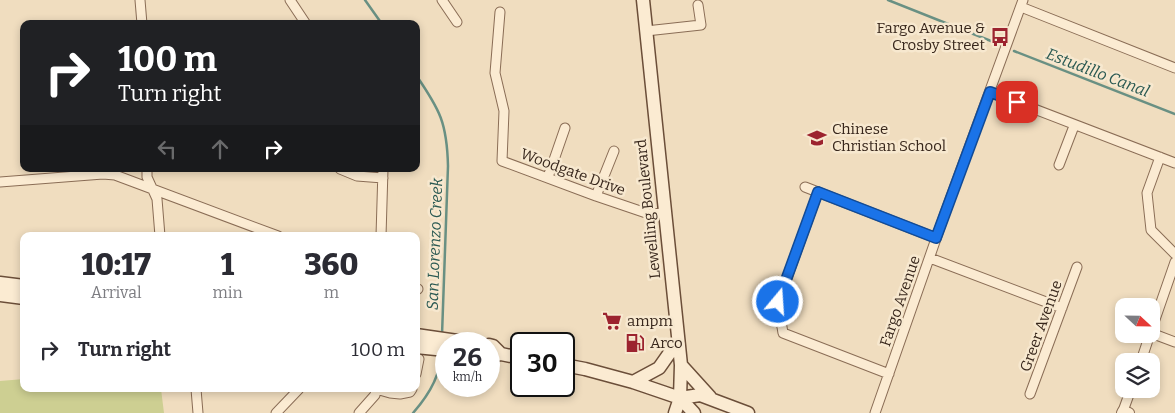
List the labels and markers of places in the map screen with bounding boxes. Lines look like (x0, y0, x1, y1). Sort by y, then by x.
place label: Fargo Avenue & Crosby Street (877, 19, 986, 54)
bus stop icon: Fargo Avenue & Crosby Street (989, 26, 1011, 48)
pin (996, 81, 1038, 123)
place label: Chinese Christian School (832, 120, 946, 155)
school or university icon: Chinese Christian School (806, 127, 828, 149)
supermarket icon: ampm (601, 310, 623, 332)
place label: ampm (627, 312, 673, 330)
fuel station icon: Arco (624, 332, 646, 354)
place label: Arco (650, 334, 683, 352)

